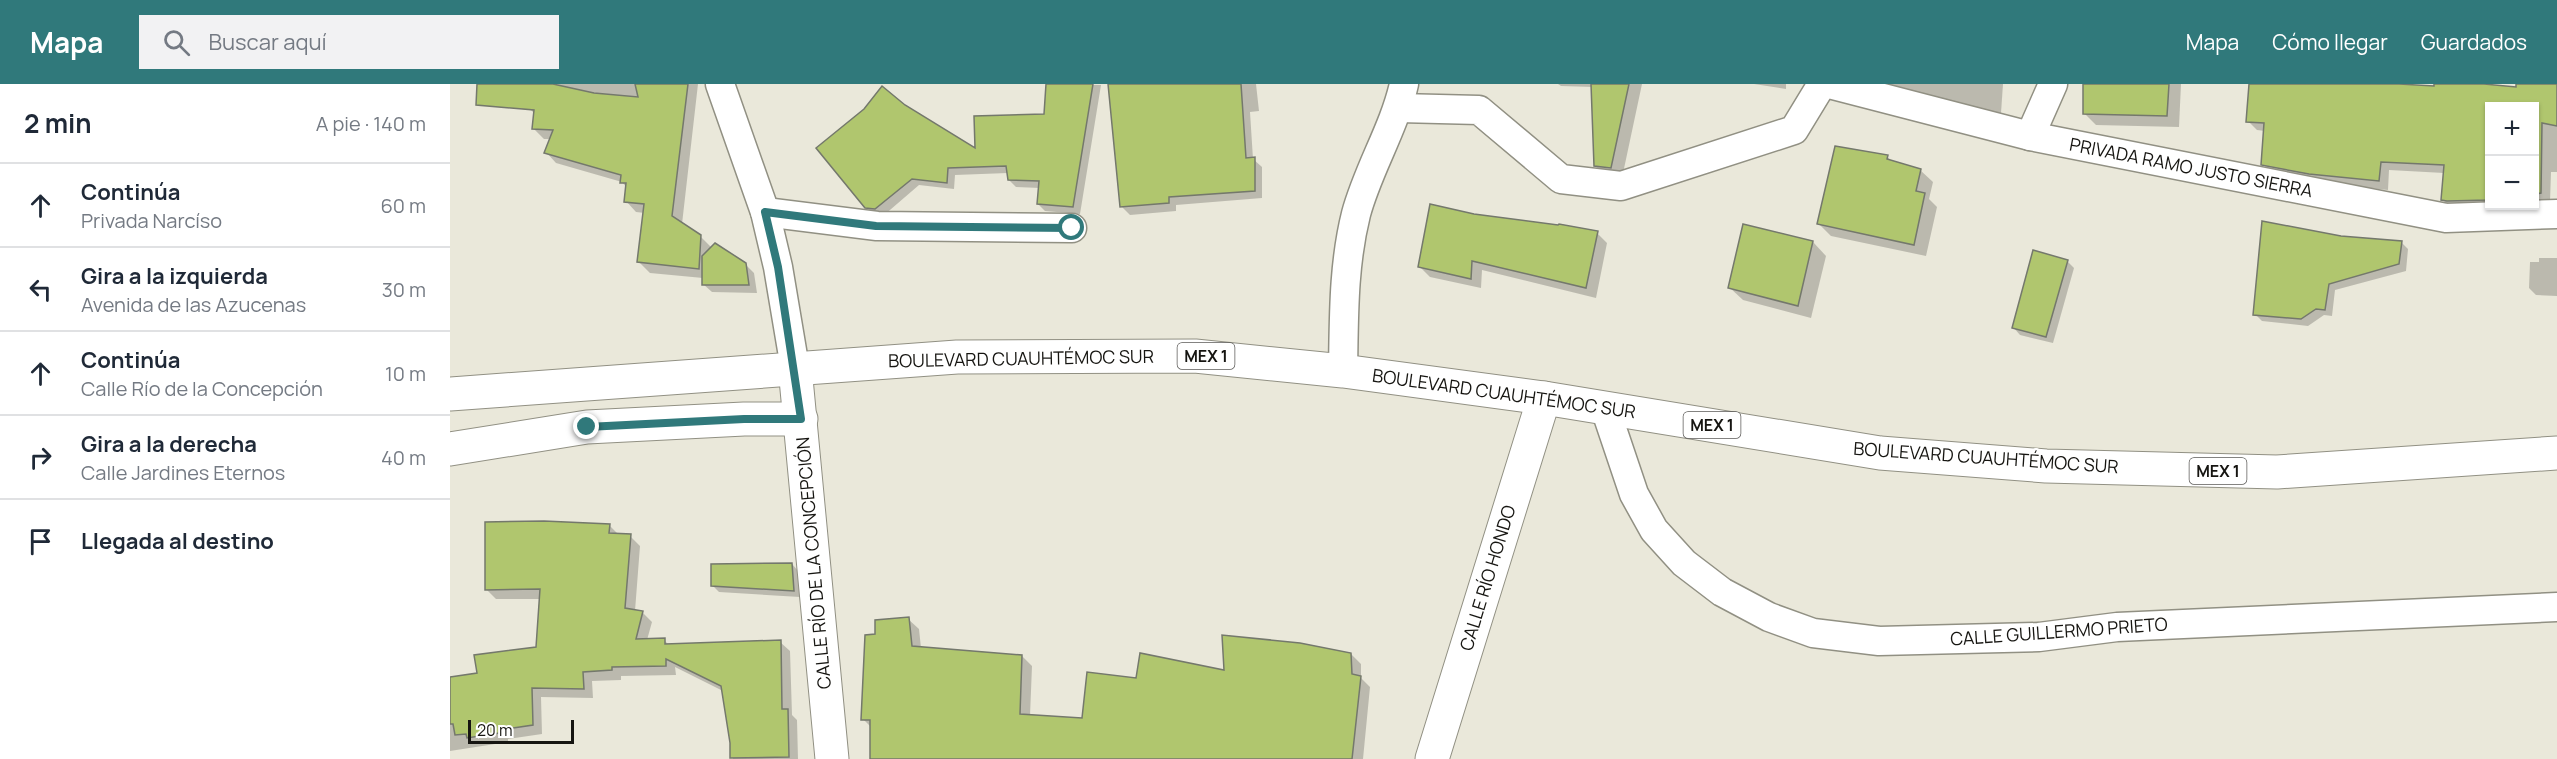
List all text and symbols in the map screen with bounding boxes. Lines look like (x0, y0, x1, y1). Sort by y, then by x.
search box (139, 15, 559, 69)
text: Mapa (30, 23, 103, 61)
icon: search (160, 26, 193, 59)
text: Buscar aquí (208, 27, 327, 57)
text: Mapa (2186, 28, 2239, 56)
text: Cómo llegar (2272, 28, 2388, 56)
text: Guardados (2421, 28, 2527, 56)
map controls (2485, 102, 2539, 210)
button: + (2485, 102, 2539, 156)
text: 2 min (24, 105, 92, 141)
text: A pie · 140 m (316, 110, 426, 137)
street label: PRIVADA RAMO JUSTO SIERRA (2068, 132, 2315, 202)
button: − (2485, 156, 2539, 210)
text: Continúa (81, 177, 181, 207)
icon: ahead (24, 189, 57, 222)
text: 60 m (380, 192, 426, 219)
text: Privada Narcíso (81, 207, 222, 234)
route start (1058, 214, 1084, 240)
text: Gira a la izquierda (81, 261, 268, 291)
icon: left (24, 273, 57, 306)
text: 30 m (382, 276, 426, 303)
text: Avenida de las Azucenas (81, 291, 306, 318)
road number: MEX 1 (1178, 343, 1234, 369)
street label: BOULEVARD CUAUHTÉMOC SUR (888, 344, 1154, 372)
text: Continúa (81, 345, 181, 375)
icon: ahead (24, 357, 57, 390)
text: 10 m (385, 360, 426, 387)
street label: BOULEVARD CUAUHTÉMOC SUR (1371, 363, 1637, 423)
text: Calle Río de la Concepción (81, 375, 323, 402)
road number: MEX 1 (1684, 412, 1740, 438)
route end (573, 413, 599, 439)
text: Gira a la derecha (81, 429, 257, 459)
street label: CALLE RÍO DE LA CONCEPCIÓN (790, 436, 836, 690)
street label: BOULEVARD CUAUHTÉMOC SUR (1853, 436, 2120, 478)
icon: right (24, 441, 57, 474)
text: 40 m (381, 444, 426, 471)
road number: MEX 1 (2190, 458, 2246, 484)
text: Calle Jardines Eternos (81, 459, 285, 486)
street label: CALLE RÍO HONDO (1453, 502, 1521, 653)
icon: arrive (24, 525, 57, 558)
text: Llegada al destino (81, 526, 274, 556)
street label: CALLE GUILLERMO PRIETO (1949, 611, 2168, 651)
scale bar (468, 717, 574, 744)
text: 20 m (477, 719, 513, 741)

